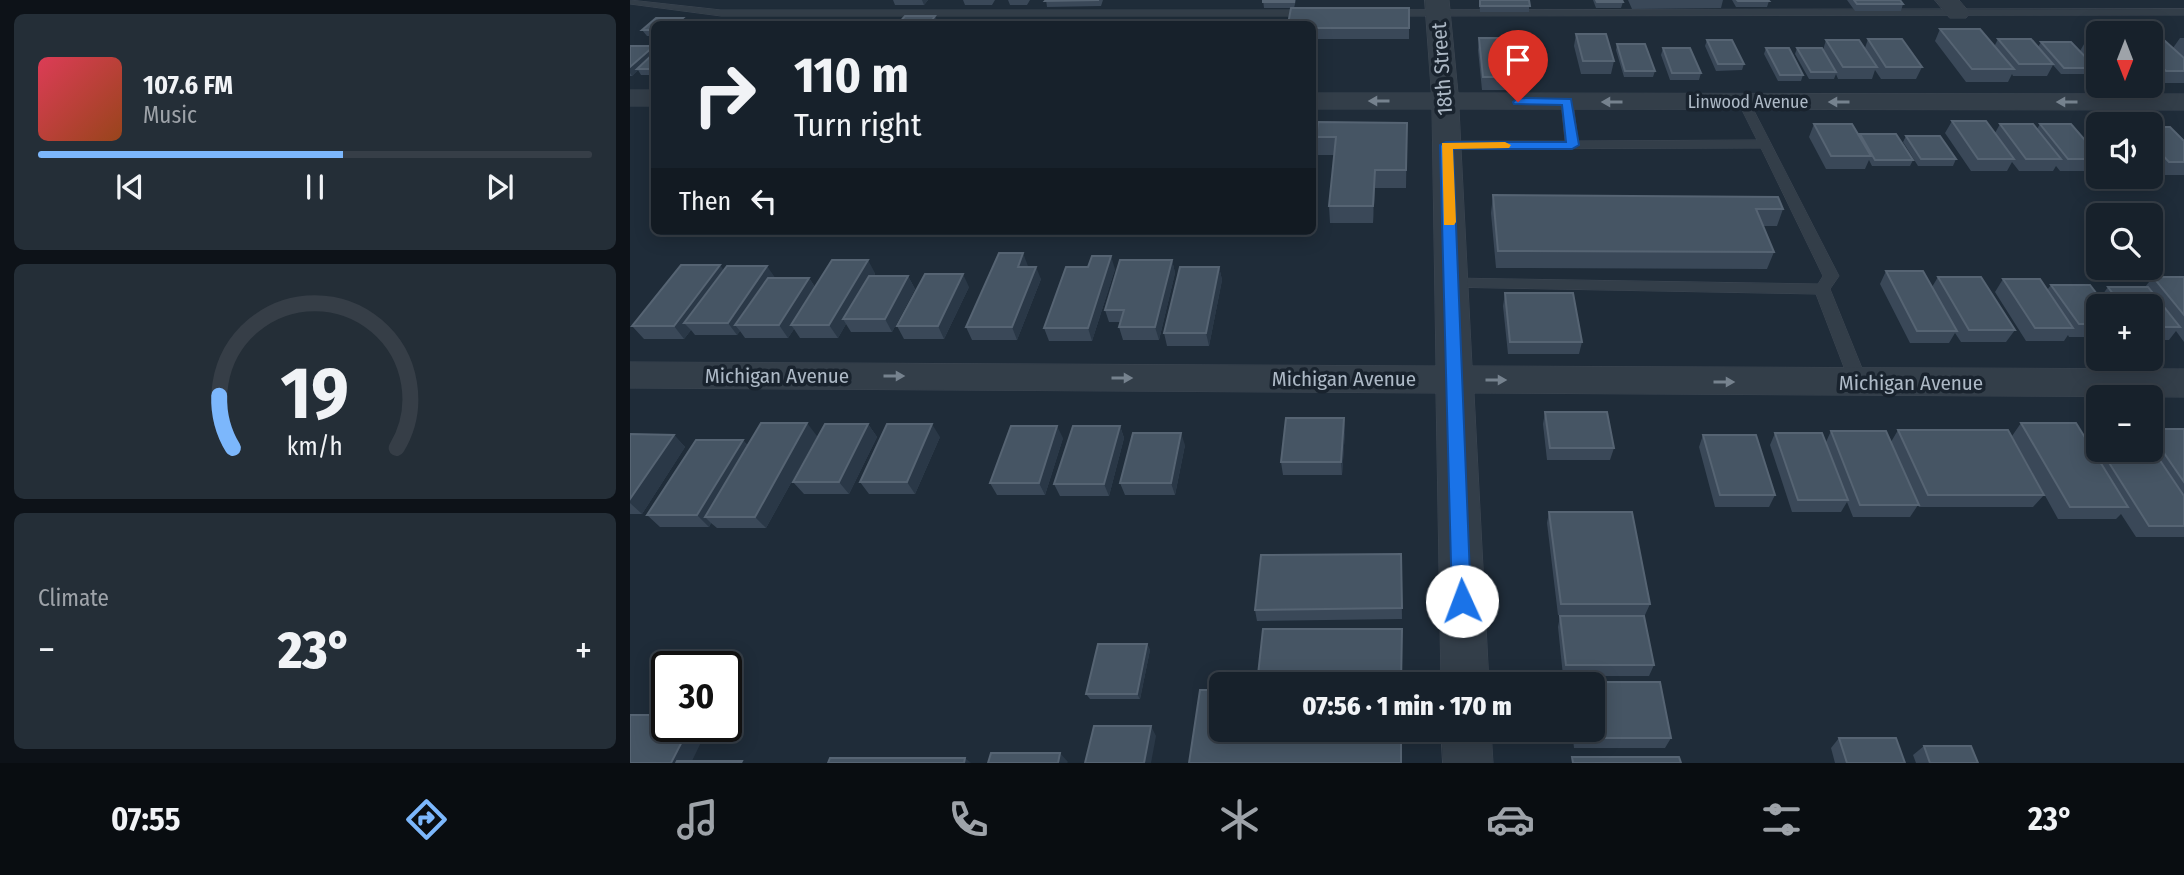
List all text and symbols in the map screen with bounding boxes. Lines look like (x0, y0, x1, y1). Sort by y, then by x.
street label: 18th Street (1426, 21, 1458, 116)
north arrow (2086, 21, 2163, 98)
map controls (2086, 21, 2163, 462)
pin (1488, 30, 1548, 102)
icon: arrive (1499, 41, 1537, 79)
text: 110 m (794, 46, 909, 105)
icon: right (679, 49, 770, 140)
text: 107.6 FM (143, 70, 233, 101)
street label: Linwood Avenue (1688, 91, 1808, 113)
one-way arrow (1367, 95, 1389, 107)
one-way arrow (1601, 96, 1623, 108)
one-way arrow (1828, 96, 1850, 108)
one-way arrow (2056, 96, 2078, 108)
text: Music (143, 101, 197, 129)
text: Turn right (794, 106, 921, 144)
button: sound (2086, 112, 2163, 189)
icon: previous (111, 168, 149, 206)
icon: pause (296, 168, 334, 206)
icon: next (481, 168, 519, 206)
icon: left (745, 182, 783, 220)
text: Then (679, 186, 731, 217)
button: search (2086, 203, 2163, 280)
button: + (2086, 294, 2163, 371)
text: 19 (281, 350, 349, 437)
street label: Michigan Avenue (705, 363, 849, 389)
street label: Michigan Avenue (1272, 366, 1416, 392)
street label: Michigan Avenue (1839, 370, 1983, 396)
one-way arrow (883, 371, 905, 382)
one-way arrow (1111, 372, 1133, 384)
one-way arrow (1485, 375, 1507, 386)
one-way arrow (1713, 376, 1735, 388)
button: − (2086, 385, 2163, 462)
text: km/h (287, 431, 343, 461)
position arrow (1425, 564, 1499, 638)
text: Climate (38, 584, 109, 612)
text: 23° (278, 619, 352, 682)
text: − (38, 627, 55, 673)
text: + (575, 627, 592, 673)
speed limit sign: 30 (651, 651, 742, 742)
text: 07:56 · 1 min · 170 m (1302, 691, 1512, 722)
icon: directions (402, 795, 451, 844)
icon: music (673, 795, 722, 844)
icon: phone (944, 795, 993, 844)
icon: climate (1215, 795, 1264, 844)
icon: car (1486, 795, 1535, 844)
icon: filters (1757, 795, 1806, 844)
text: 07:55 (111, 800, 180, 838)
text: 23° (2028, 800, 2073, 838)

